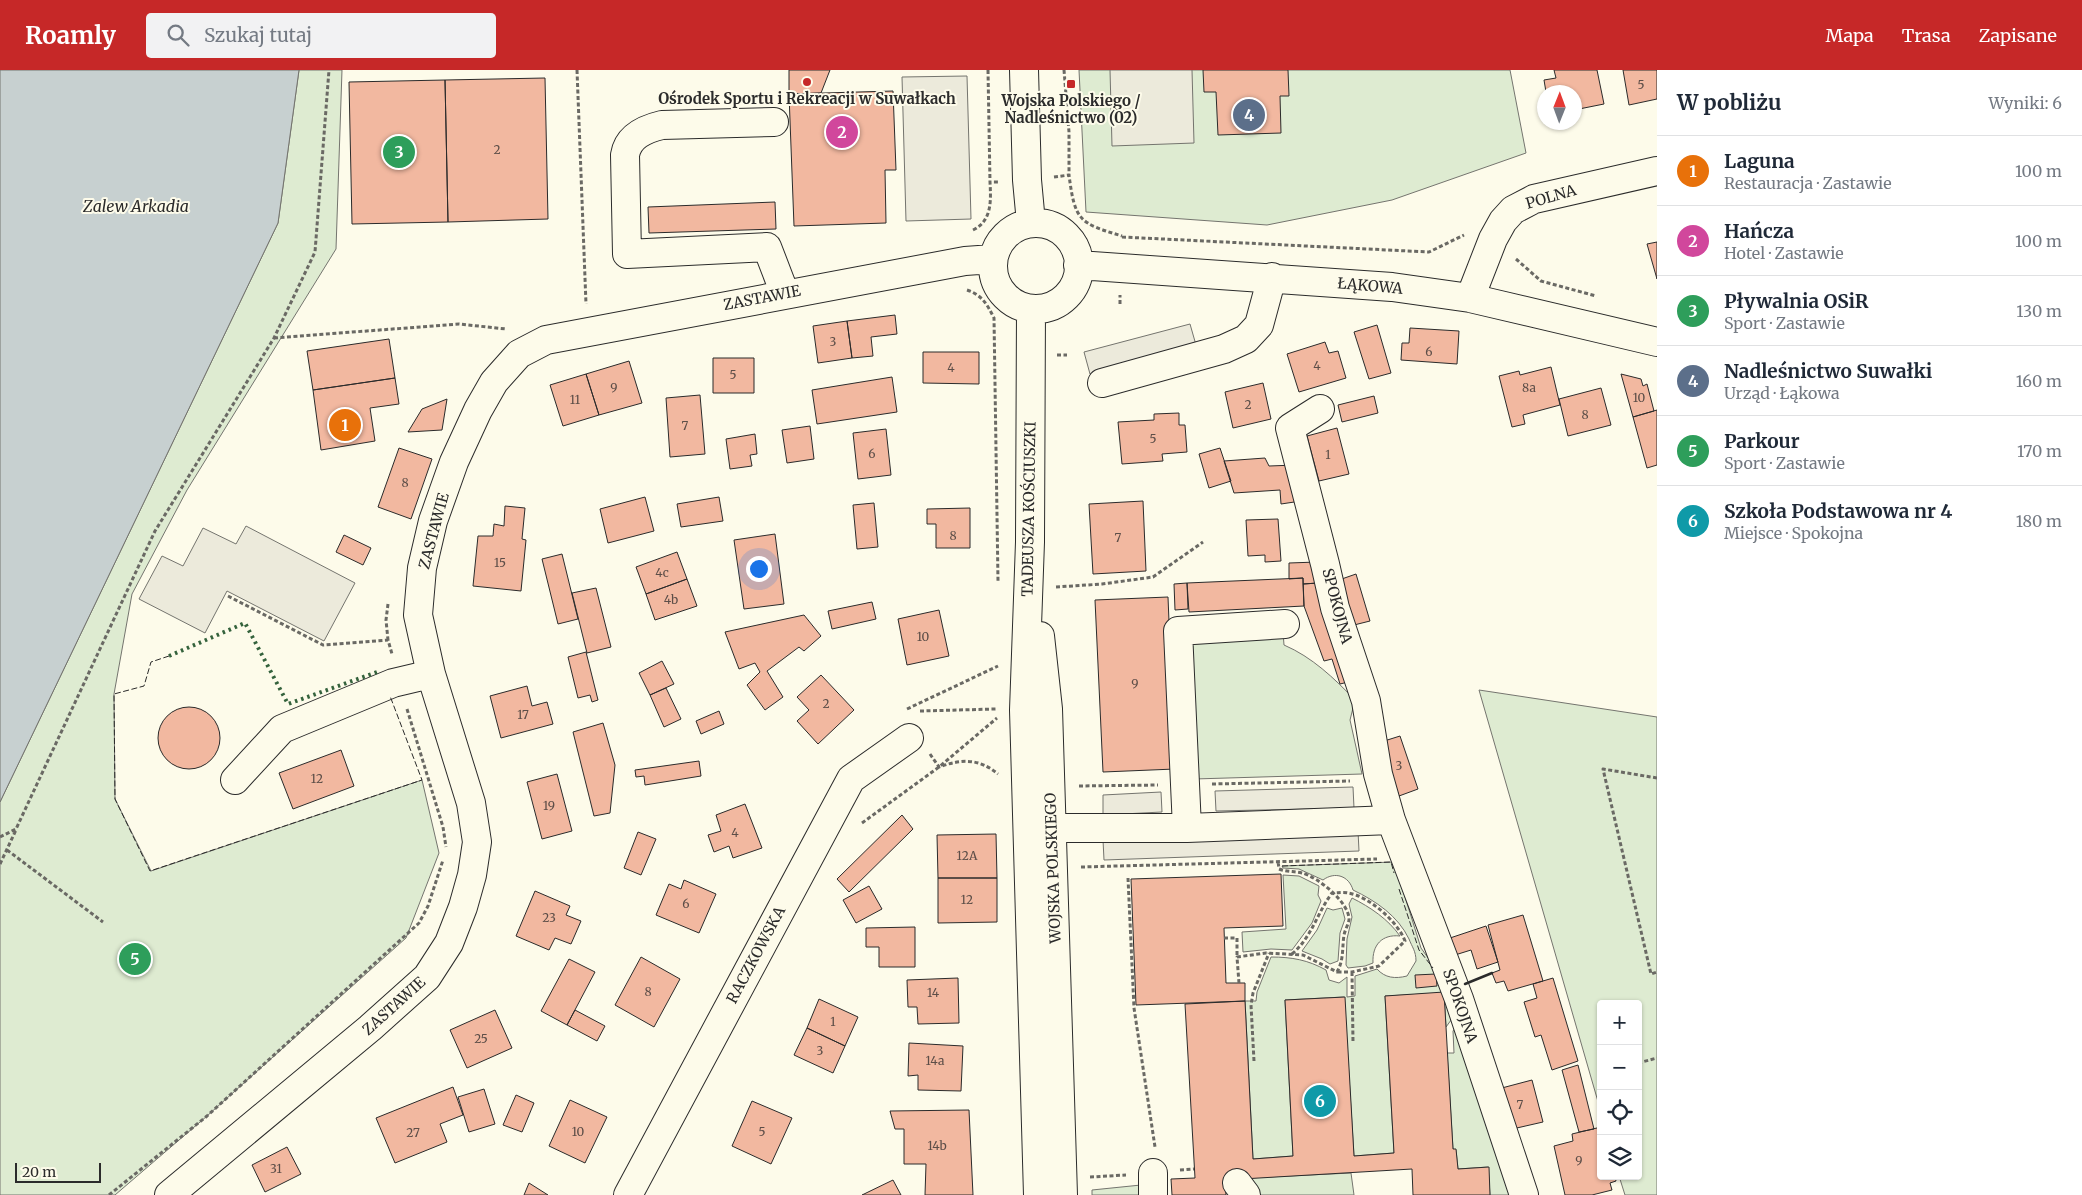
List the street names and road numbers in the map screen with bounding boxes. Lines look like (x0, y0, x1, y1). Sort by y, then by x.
street label: POLNA (1523, 180, 1579, 213)
street label: ŁĄKOWA (1337, 273, 1404, 298)
street label: ZASTAWIE (722, 281, 803, 314)
street label: TADEUSZA KOŚCIUSZKI (1016, 421, 1040, 597)
street label: ZASTAWIE (414, 490, 453, 571)
street label: SPOKOJNA (1318, 566, 1357, 646)
street label: WOJSKA POLSKIEGO (1040, 792, 1065, 945)
street label: RACZKOWSKA (722, 903, 789, 1007)
street label: SPOKOJNA (1439, 966, 1482, 1046)
street label: ZASTAWIE (358, 972, 429, 1039)

